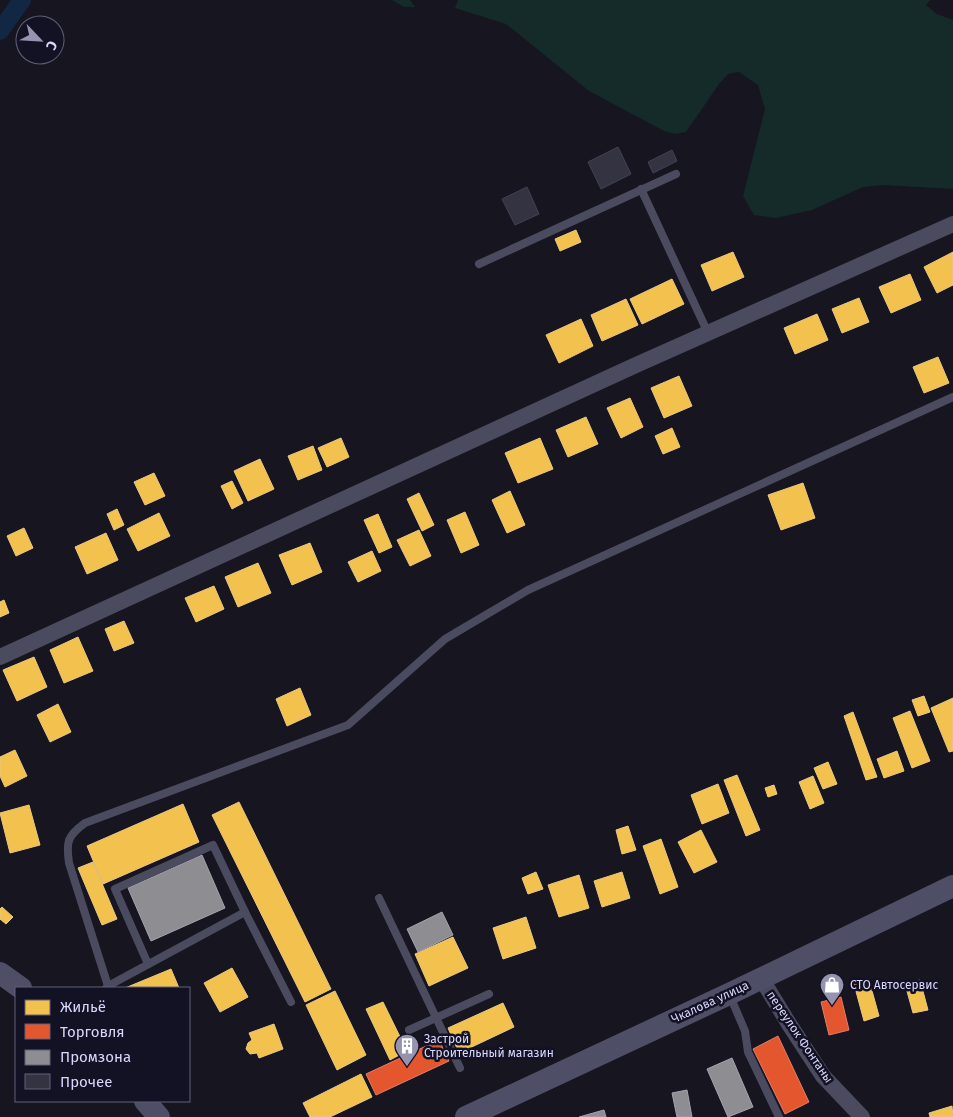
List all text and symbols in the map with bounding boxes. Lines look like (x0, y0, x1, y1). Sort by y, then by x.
north arrow (15, 15, 65, 65)
text: С (42, 38, 61, 53)
shop icon: СТО Автосервис (819, 972, 845, 1006)
street label: Чкалова улица (669, 978, 751, 1026)
place label: СТО Автосервис (850, 978, 939, 992)
legend (15, 987, 190, 1102)
street label: переулок Фонтаны (764, 988, 836, 1086)
text: Жильё (60, 998, 106, 1016)
text: Торговля (60, 1023, 125, 1041)
place label: Застрой Строительный магазин (424, 1032, 554, 1060)
building icon: Застрой Строительный магазин (394, 1033, 420, 1067)
text: Промзона (60, 1048, 131, 1066)
text: Прочее (60, 1073, 112, 1091)

